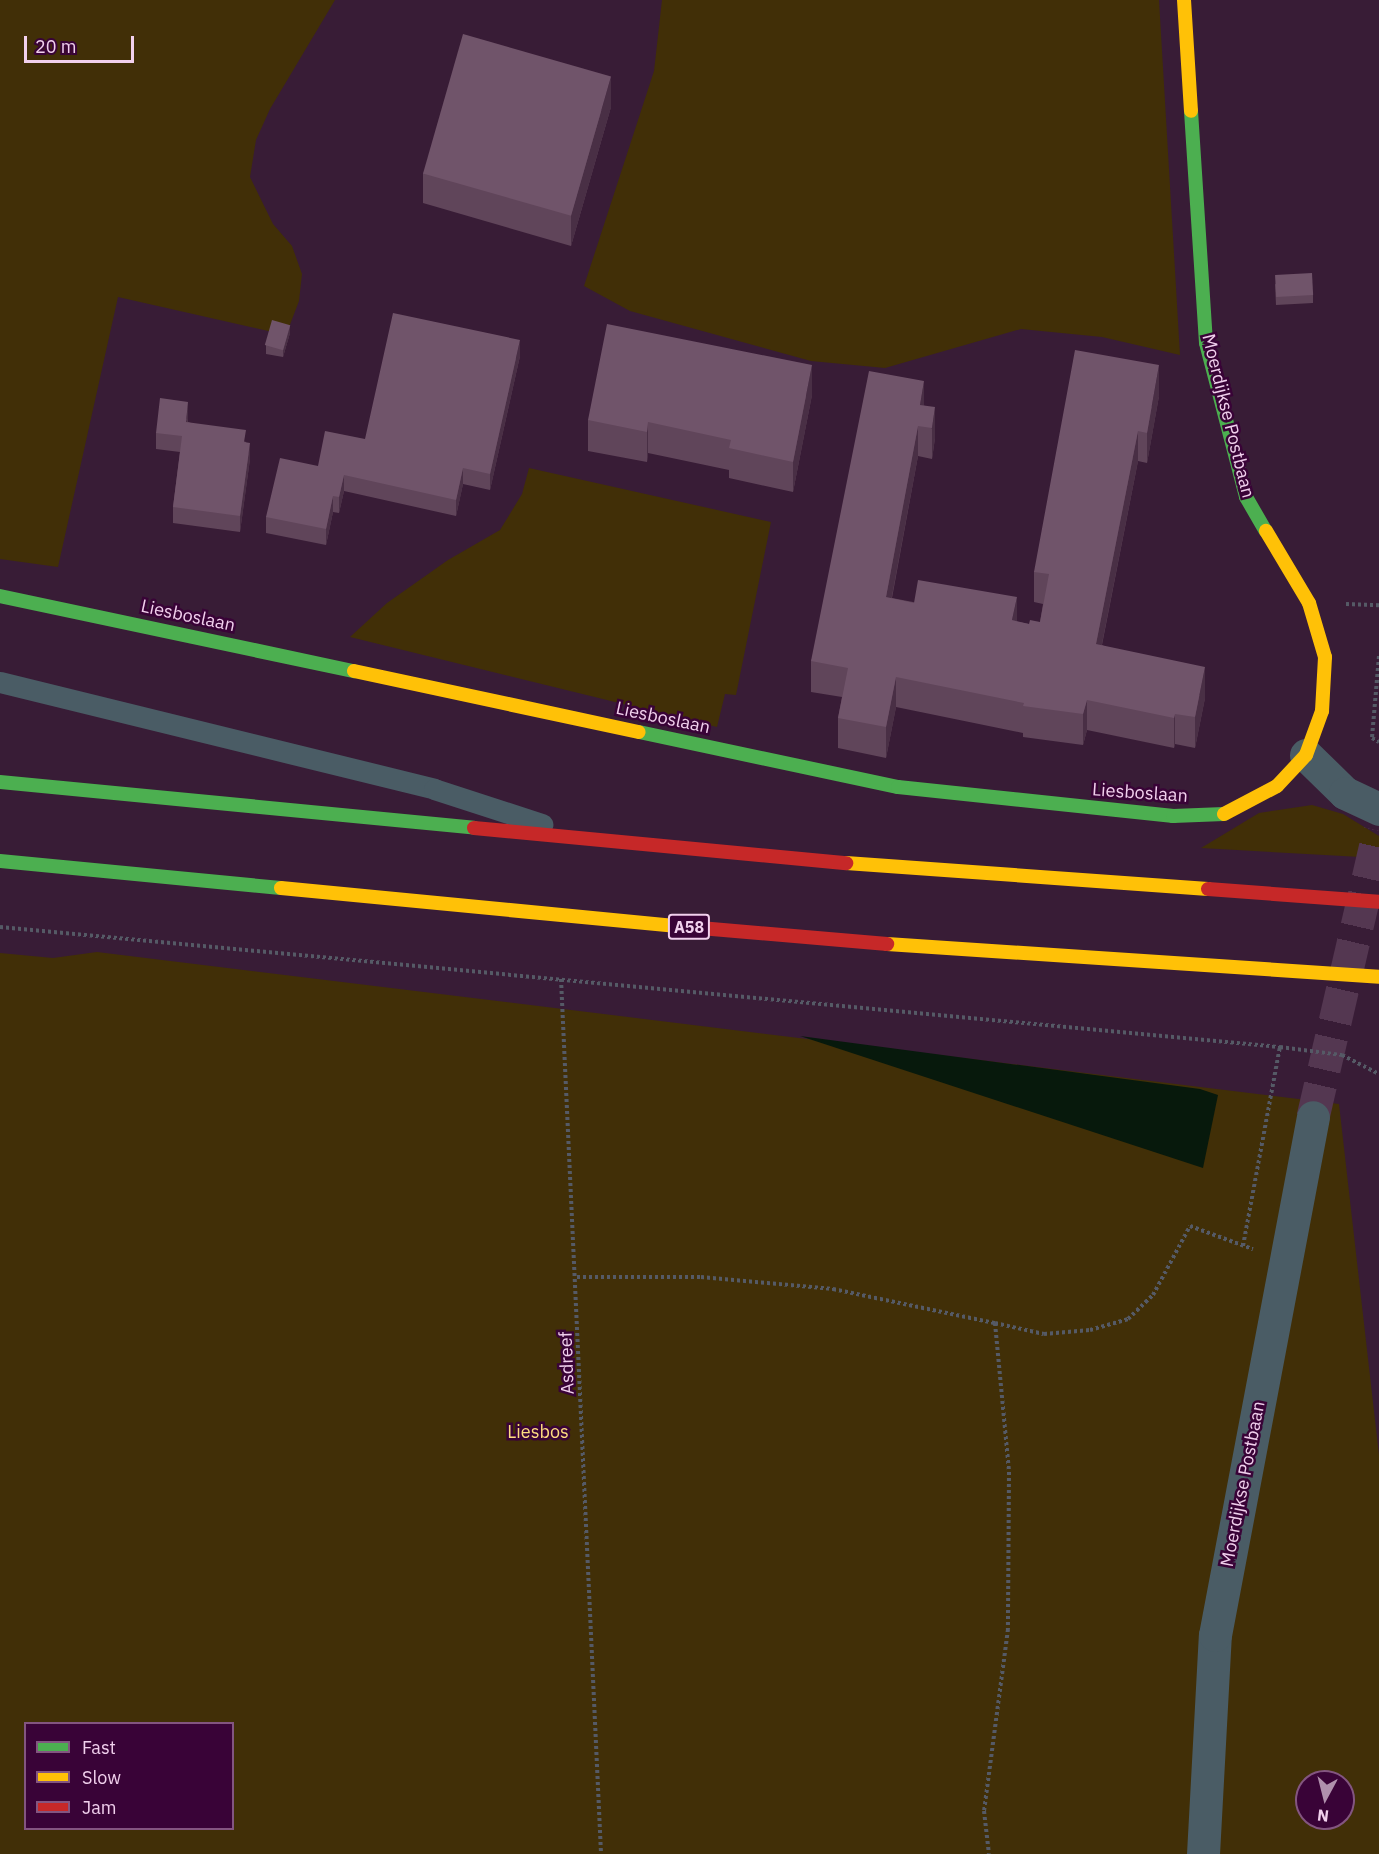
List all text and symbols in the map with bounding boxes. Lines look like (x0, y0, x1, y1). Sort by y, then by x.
scale bar (27, 24, 136, 62)
text: 20 m (35, 35, 77, 58)
street label: Moerdijkse Postbaan (1197, 332, 1259, 500)
street label: Liesboslaan (139, 595, 237, 637)
street label: Liesboslaan (614, 697, 712, 739)
street label: Liesboslaan (1091, 779, 1189, 807)
road number: A58 (666, 914, 712, 940)
street label: Asdreef (555, 1331, 579, 1395)
street label: Moerdijkse Postbaan (1216, 1399, 1270, 1569)
park label: Liesbos (507, 1421, 569, 1443)
legend (24, 1722, 234, 1830)
text: Fast (82, 1736, 116, 1759)
text: Slow (82, 1766, 121, 1789)
north arrow (1295, 1770, 1355, 1830)
text: Jam (82, 1796, 117, 1819)
text: N (1316, 1805, 1330, 1827)

